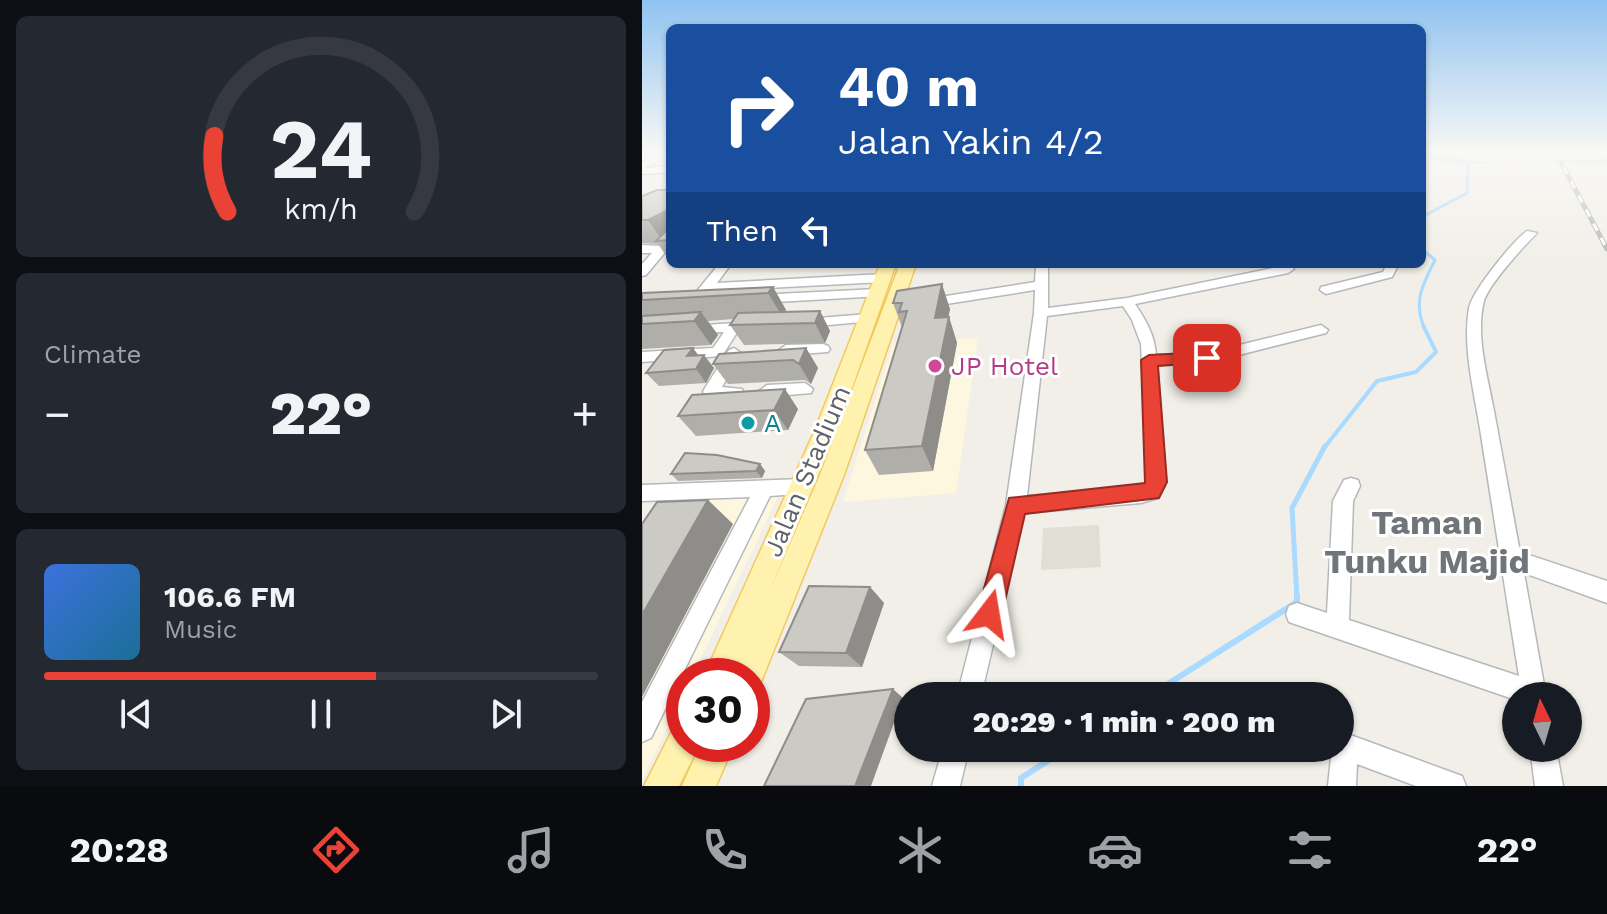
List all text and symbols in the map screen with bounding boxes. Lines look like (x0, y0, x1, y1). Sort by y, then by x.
text: 40 m (838, 54, 979, 120)
icon: right (706, 56, 810, 160)
text: 24 (270, 101, 372, 198)
text: Jalan Yakin 4/2 (838, 121, 1104, 163)
text: km/h (284, 193, 358, 227)
icon: left (794, 208, 838, 252)
text: Then (706, 213, 778, 248)
pin (1173, 324, 1241, 392)
icon: arrive (1185, 336, 1229, 380)
text: Climate (44, 339, 142, 369)
place label: JP Hotel (951, 351, 1058, 381)
marker: JP Hotel (926, 357, 944, 375)
text: 22° (270, 378, 372, 449)
street label: Jalan Stadium (757, 381, 857, 561)
text: − (44, 388, 71, 440)
text: + (571, 388, 598, 440)
place label: A (764, 408, 781, 438)
marker: A (739, 414, 757, 432)
district label: Taman Tunku Majid (1324, 502, 1530, 581)
position arrow (947, 572, 1031, 656)
text: 106.6 FM (164, 579, 296, 614)
text: Music (164, 614, 237, 644)
speed limit sign: 30 (666, 658, 770, 762)
north arrow (1502, 682, 1582, 762)
map controls (1502, 682, 1582, 762)
icon: previous (114, 692, 158, 736)
icon: pause (299, 692, 343, 736)
icon: next (484, 692, 528, 736)
text: 20:29 · 1 min · 200 m (973, 704, 1275, 739)
icon: directions (308, 822, 364, 878)
icon: music (503, 822, 559, 878)
icon: phone (697, 822, 753, 878)
icon: climate (892, 822, 948, 878)
icon: car (1087, 822, 1143, 878)
icon: filters (1282, 822, 1338, 878)
text: 20:28 (69, 829, 169, 871)
text: 22° (1477, 829, 1537, 871)

